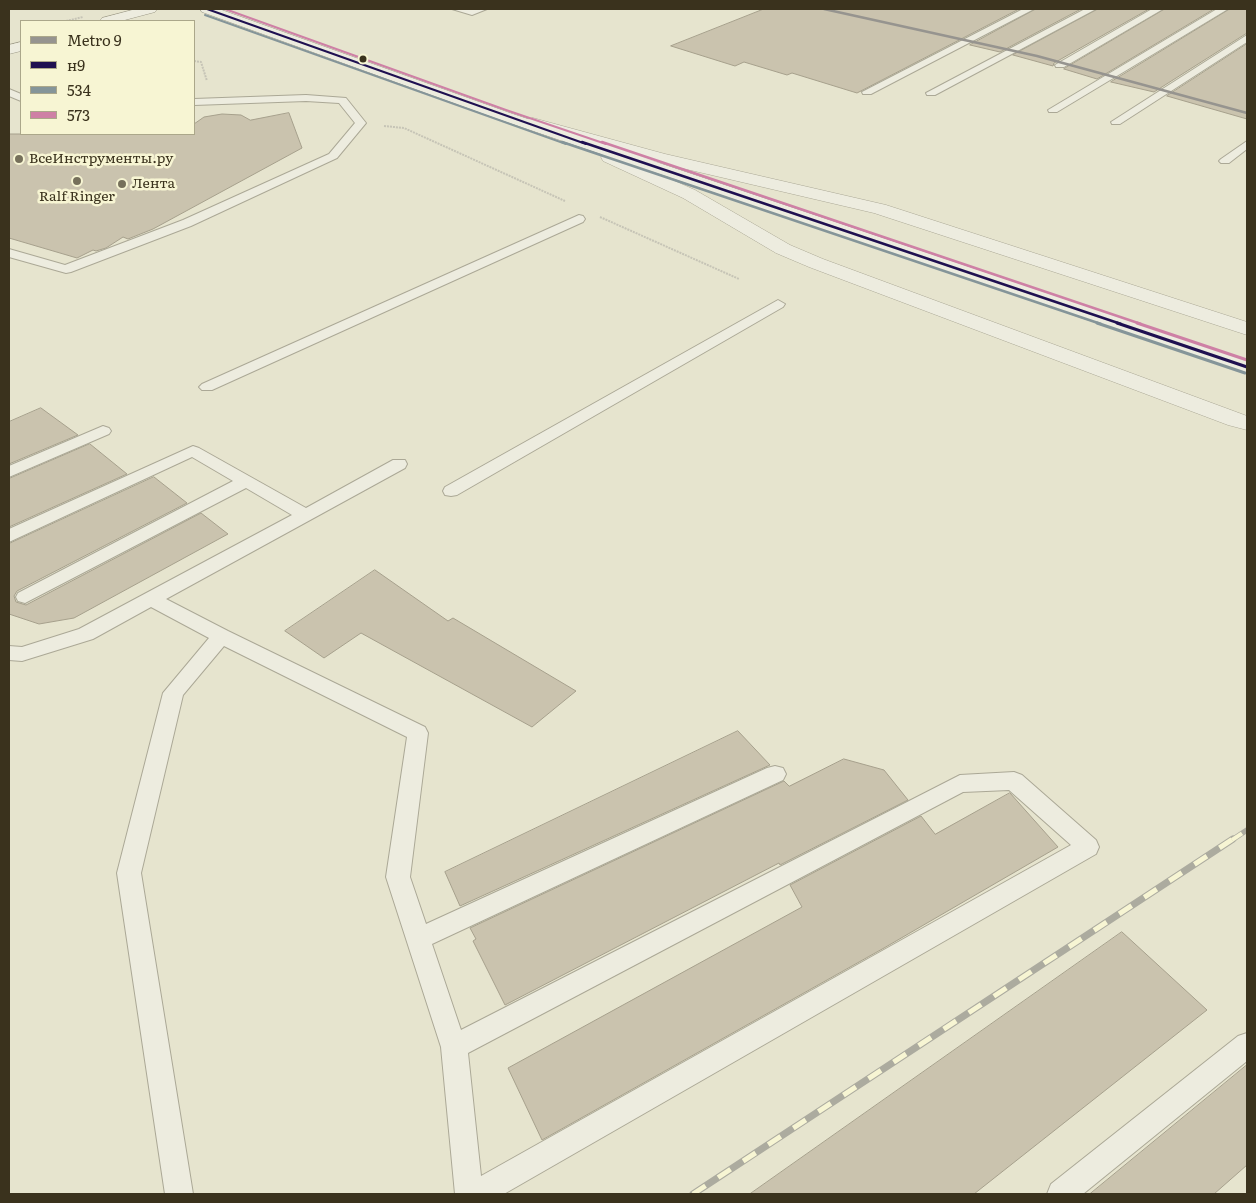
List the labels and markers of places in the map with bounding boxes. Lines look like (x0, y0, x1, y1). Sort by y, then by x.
unlabelled marker (358, 54, 368, 64)
place label: ВсеИнструменты.ру (29, 151, 173, 167)
marker: ВсеИнструменты.ру (13, 153, 25, 165)
marker: Ralf Ringer (71, 175, 83, 187)
place label: Лента (132, 176, 175, 192)
marker: Лента (116, 178, 128, 190)
place label: Ralf Ringer (39, 189, 115, 205)

